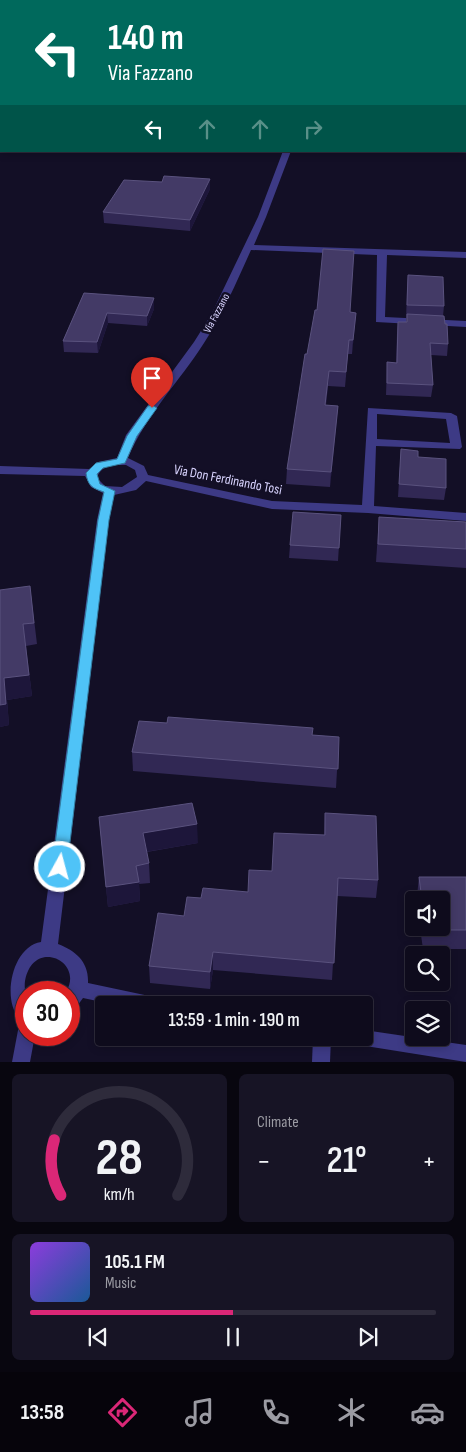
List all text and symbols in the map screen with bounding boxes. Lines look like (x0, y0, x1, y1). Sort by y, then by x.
text: 140 m (108, 17, 184, 60)
icon: left (25, 20, 90, 85)
text: Via Fazzano (108, 60, 193, 87)
icon: left (140, 115, 168, 143)
icon: ahead (193, 115, 221, 143)
icon: ahead (246, 115, 274, 143)
icon: right (299, 115, 327, 143)
street label: Via Fazzano (201, 291, 232, 335)
pin (131, 357, 173, 408)
icon: arrive (138, 364, 166, 392)
street label: Via Don Ferdinando Tosi (172, 461, 283, 498)
position arrow (33, 840, 85, 892)
map controls (405, 891, 450, 1046)
button: sound (405, 891, 450, 936)
button: search (405, 946, 450, 991)
speed limit sign: 30 (15, 981, 80, 1046)
button: layers (405, 1001, 450, 1046)
text: 13:59 · 1 min · 190 m (168, 1009, 300, 1032)
text: Climate (257, 1113, 299, 1132)
text: 28 (96, 1127, 143, 1190)
text: 21° (326, 1138, 367, 1183)
text: − (257, 1145, 271, 1178)
text: + (422, 1145, 436, 1178)
text: km/h (104, 1184, 135, 1205)
text: 105.1 FM (105, 1251, 165, 1274)
text: Music (105, 1274, 136, 1293)
icon: previous (84, 1323, 112, 1351)
icon: pause (219, 1323, 247, 1351)
icon: next (354, 1323, 382, 1351)
icon: directions (105, 1395, 140, 1430)
icon: music (182, 1395, 217, 1430)
icon: phone (258, 1395, 293, 1430)
icon: climate (334, 1395, 369, 1430)
icon: car (410, 1395, 445, 1430)
text: 13:58 (21, 1399, 64, 1426)

